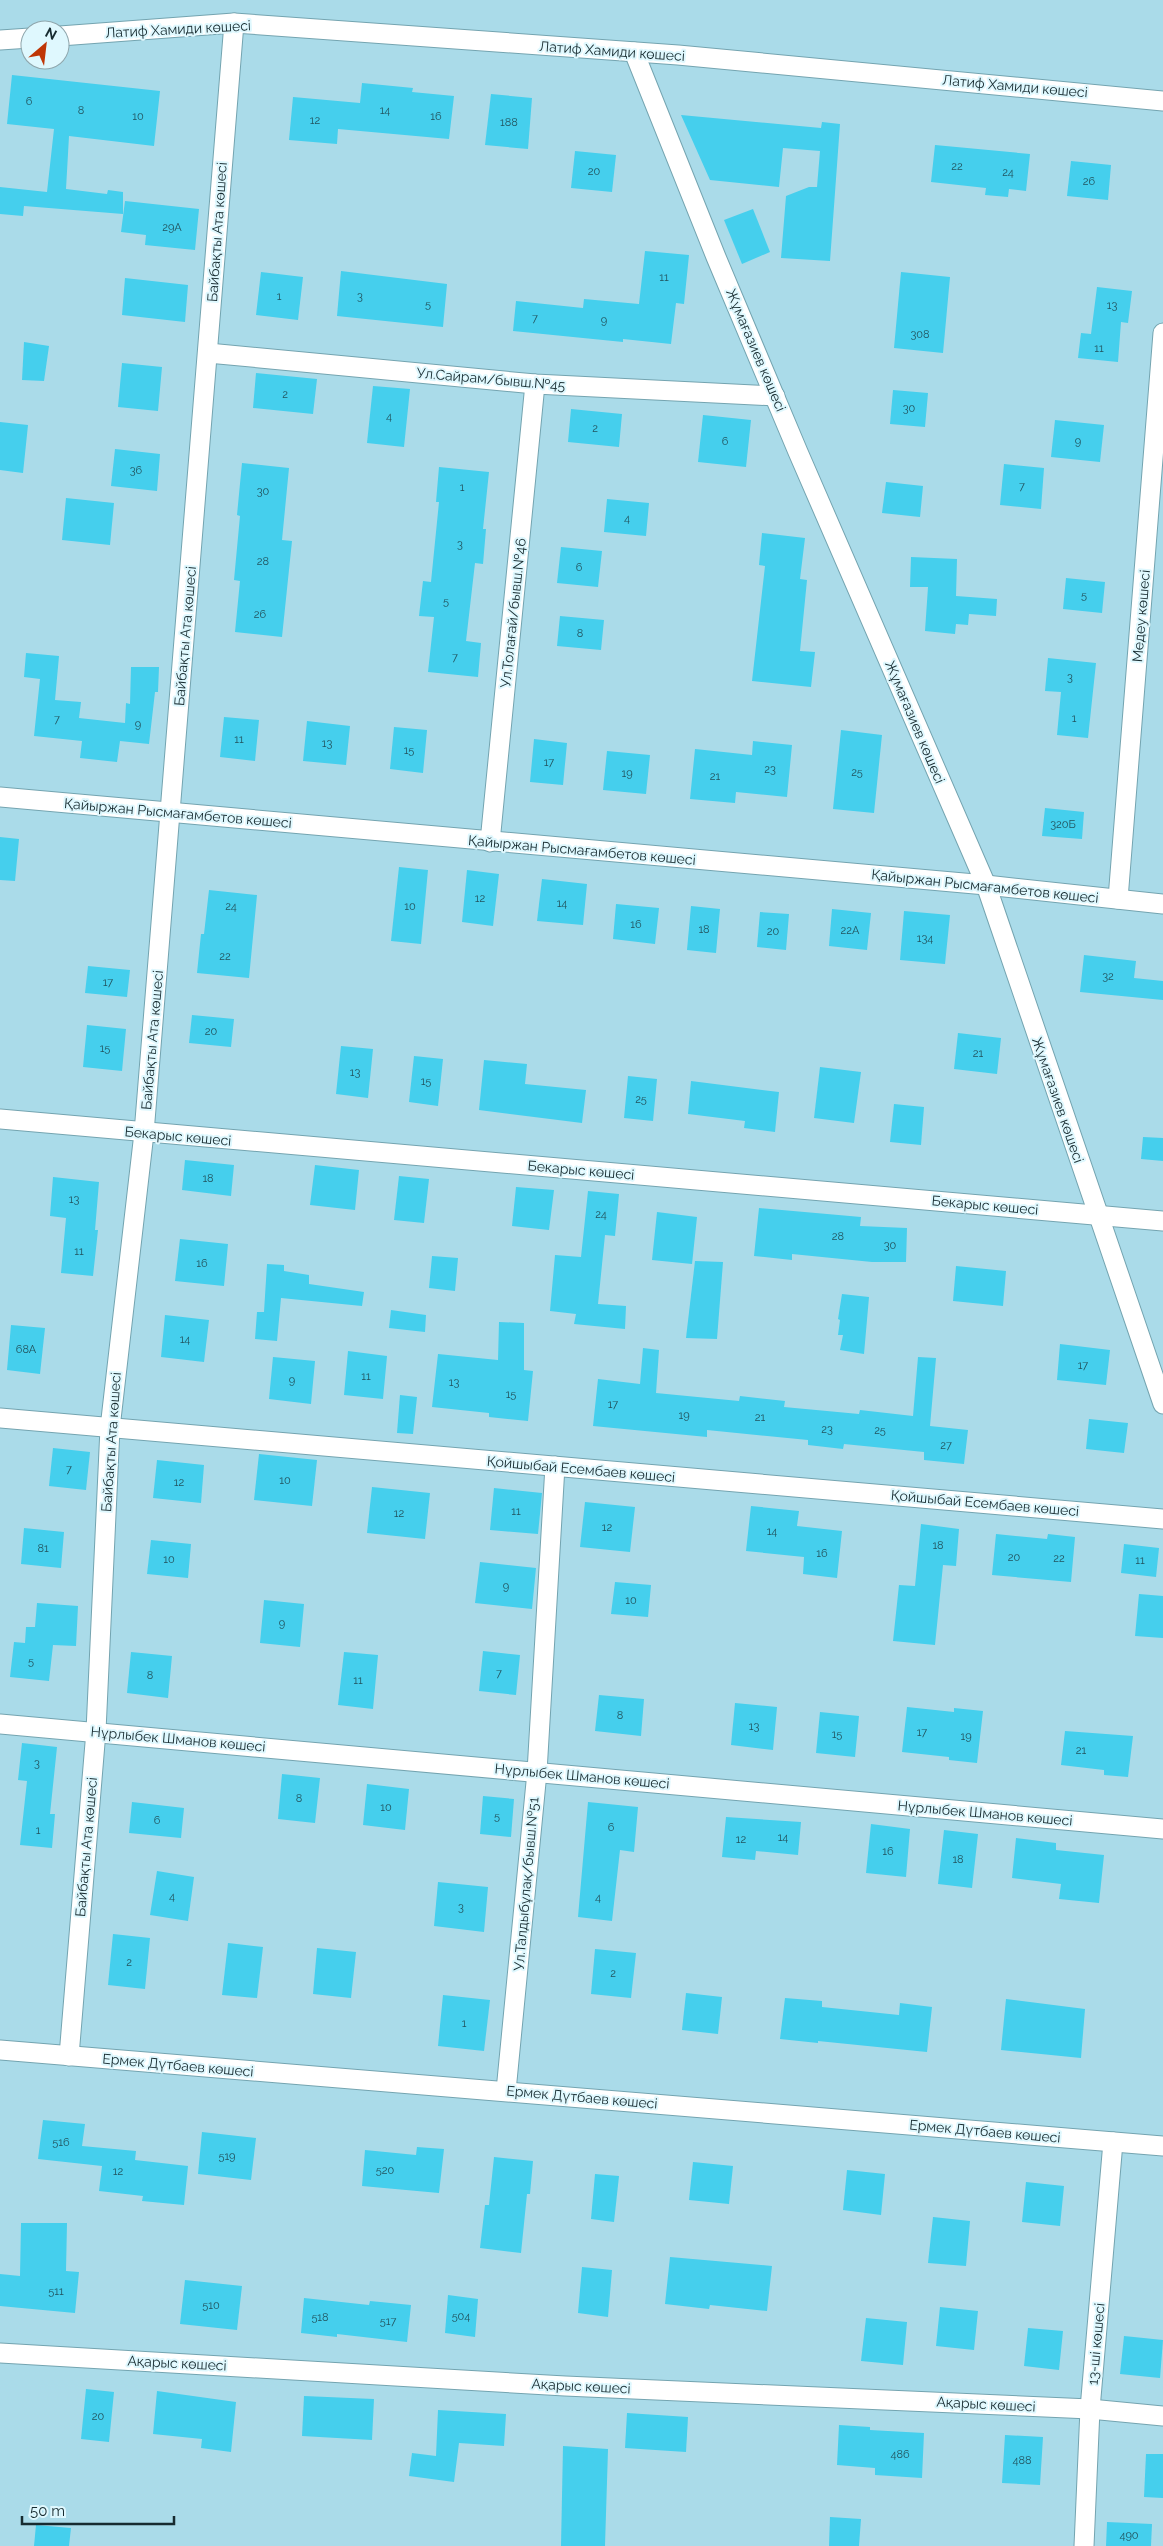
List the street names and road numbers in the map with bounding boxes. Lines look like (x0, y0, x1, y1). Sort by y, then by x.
street label: Латиф Хамиди көшесі (105, 17, 251, 41)
street label: Латиф Хамиди көшесі (539, 38, 685, 64)
street label: Латиф Хамиди көшесі (942, 72, 1088, 100)
street label: Байбақты Ата көшесі (204, 162, 230, 302)
street label: Жұмағазиев көшесі (723, 286, 789, 414)
street label: Ул.Сайрам/бывш.№45 (416, 365, 566, 394)
street label: Ул.Толағай/бывш.№46 (497, 537, 529, 689)
street label: Байбақты Ата көшесі (171, 566, 199, 706)
street label: Медеу көшесі (1129, 569, 1153, 663)
street label: Жұмағазиев көшесі (882, 658, 948, 786)
street label: Қайыржан Рысмағамбетов көшесі (64, 795, 292, 831)
street label: Қайыржан Рысмағамбетов көшесі (468, 832, 696, 868)
street label: Қайыржан Рысмағамбетов көшесі (871, 866, 1099, 906)
street label: Байбақты Ата көшесі (138, 970, 166, 1110)
street label: Жұмағазиев көшесі (1029, 1035, 1087, 1165)
street label: Бекарыс көшесі (124, 1123, 232, 1149)
street label: Бекарыс көшесі (527, 1157, 635, 1183)
street label: Бекарыс көшесі (931, 1192, 1039, 1218)
street label: Байбақты Ата көшесі (98, 1372, 124, 1512)
street label: Қойшыбай Есембаев көшесі (486, 1453, 676, 1485)
street label: Қойшыбай Есембаев көшесі (890, 1487, 1080, 1519)
street label: Нұрлыбек Шманов көшесі (90, 1723, 266, 1755)
street label: Нұрлыбек Шманов көшесі (494, 1760, 670, 1792)
street label: Байбақты Ата көшесі (72, 1777, 100, 1917)
street label: Ул.Талдыбұлақ/бывш.№51 (510, 1796, 542, 1972)
street label: Нұрлыбек Шманов көшесі (897, 1797, 1073, 1829)
street label: Ермек Дүтбаев көшесi (102, 2050, 254, 2080)
street label: Ермек Дүтбаев көшесi (506, 2082, 658, 2112)
street label: Ермек Дүтбаев көшесi (909, 2116, 1061, 2146)
street label: 13-ші көшесi (1084, 2302, 1108, 2386)
street label: Ақарыс көшесi (127, 2352, 227, 2374)
street label: Ақарыс көшесi (531, 2375, 631, 2397)
street label: Ақарыс көшесi (936, 2393, 1036, 2415)

